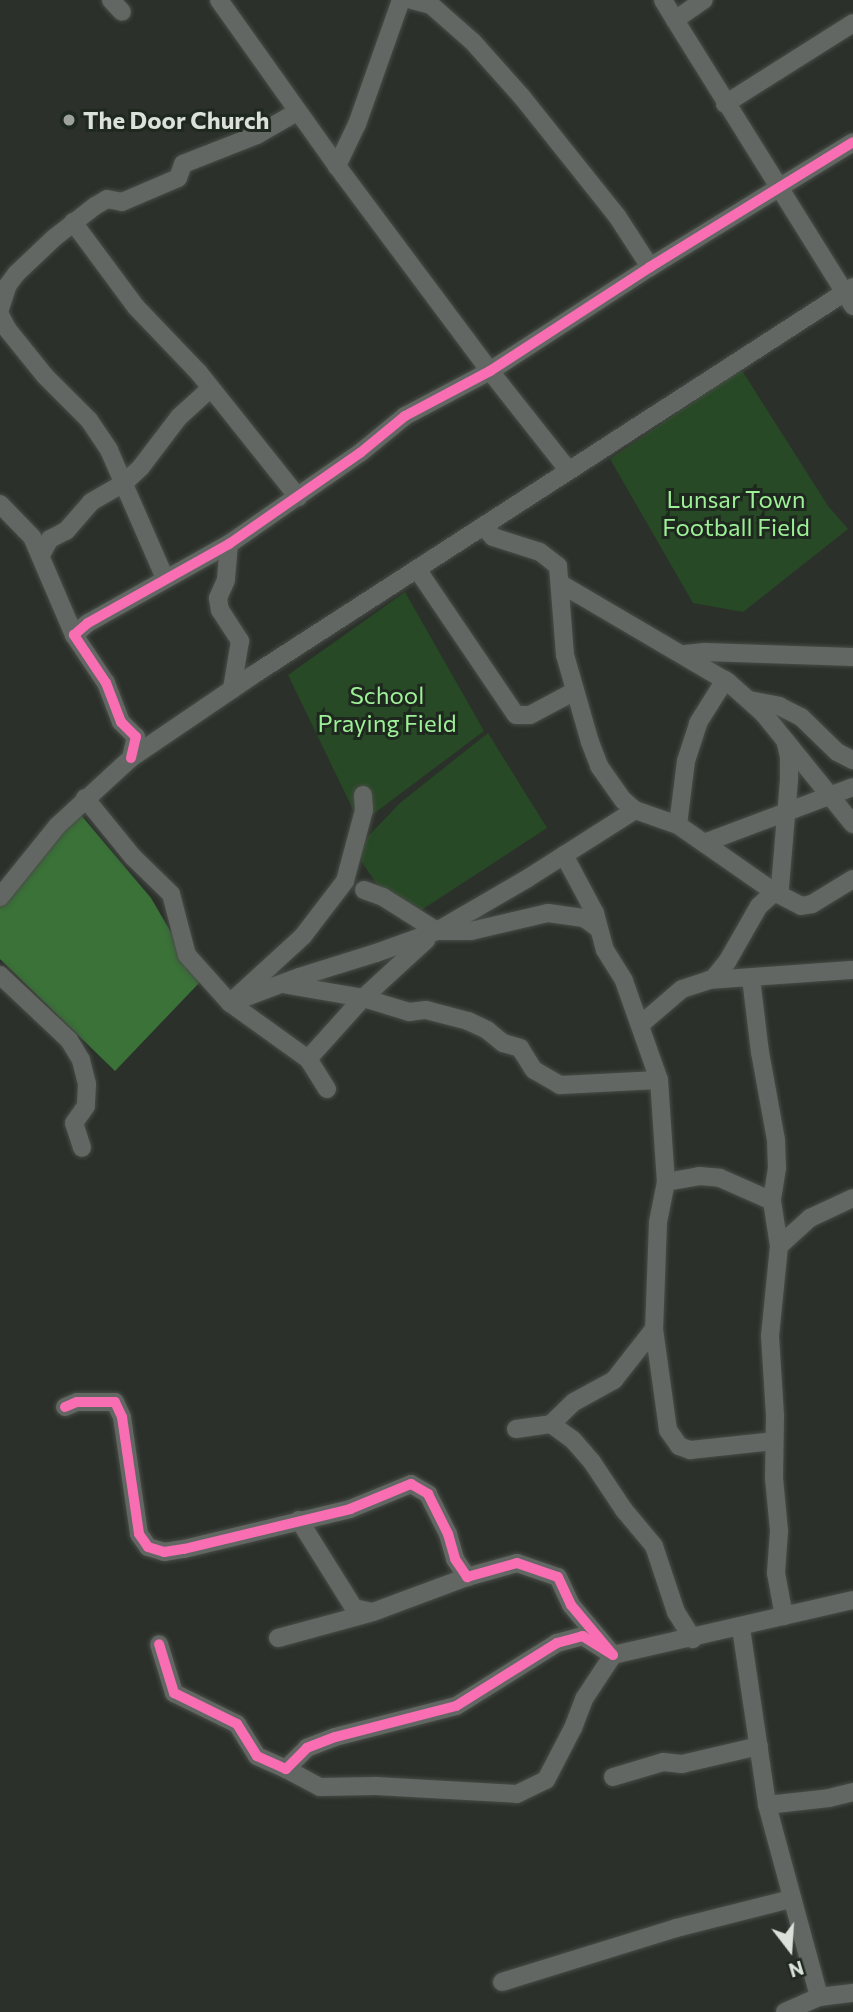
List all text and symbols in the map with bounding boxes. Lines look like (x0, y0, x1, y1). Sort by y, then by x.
place label: The Door Church (83, 106, 269, 134)
marker: The Door Church (61, 112, 77, 128)
park label: Lunsar Town Football Field (662, 485, 810, 541)
park label: School Praying Field (317, 681, 457, 737)
north arrow (755, 1914, 825, 1984)
text: N (786, 1956, 806, 1983)

